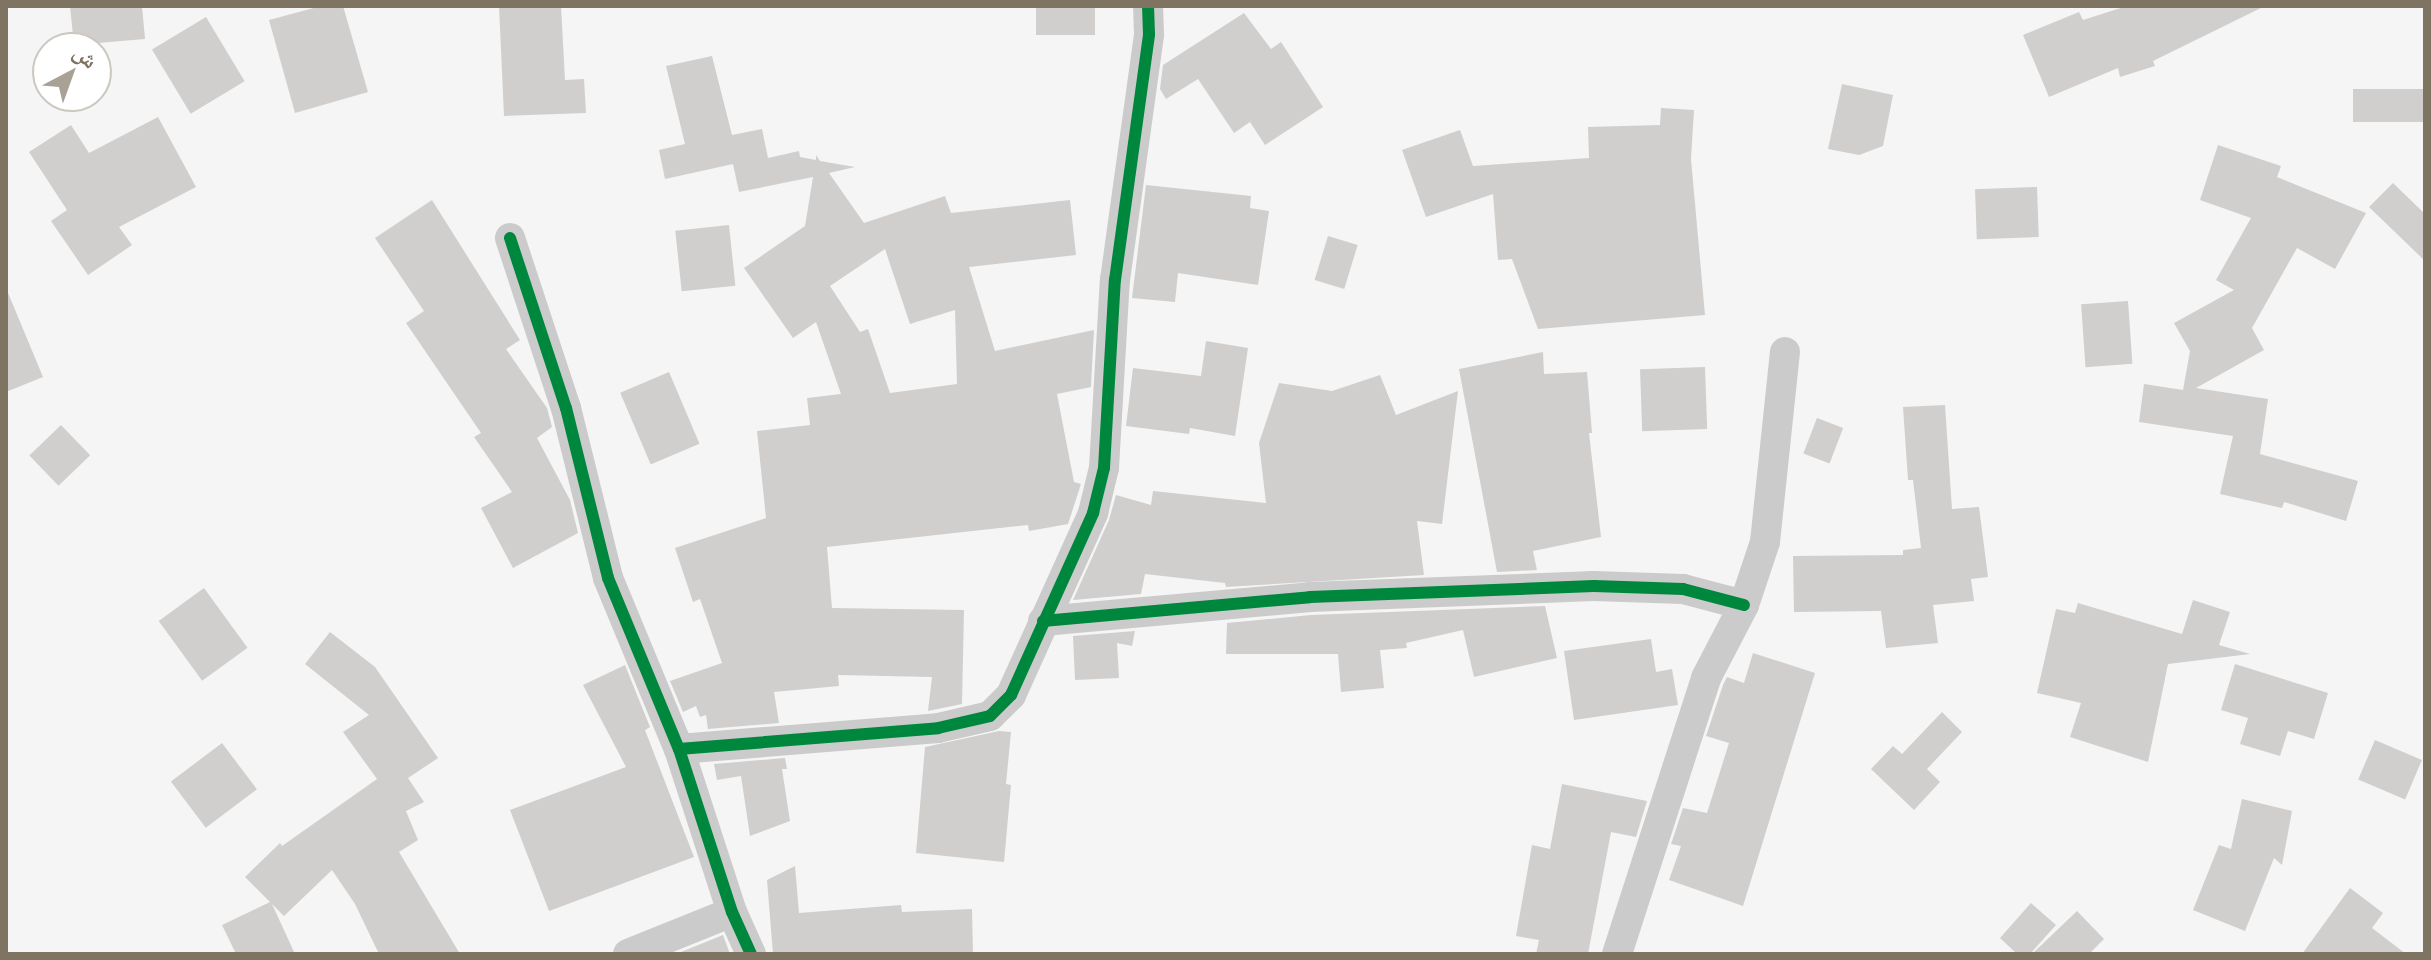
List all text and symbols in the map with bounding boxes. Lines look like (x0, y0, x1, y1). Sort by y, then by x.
north arrow (32, 32, 112, 112)
text: ش (69, 38, 104, 73)

